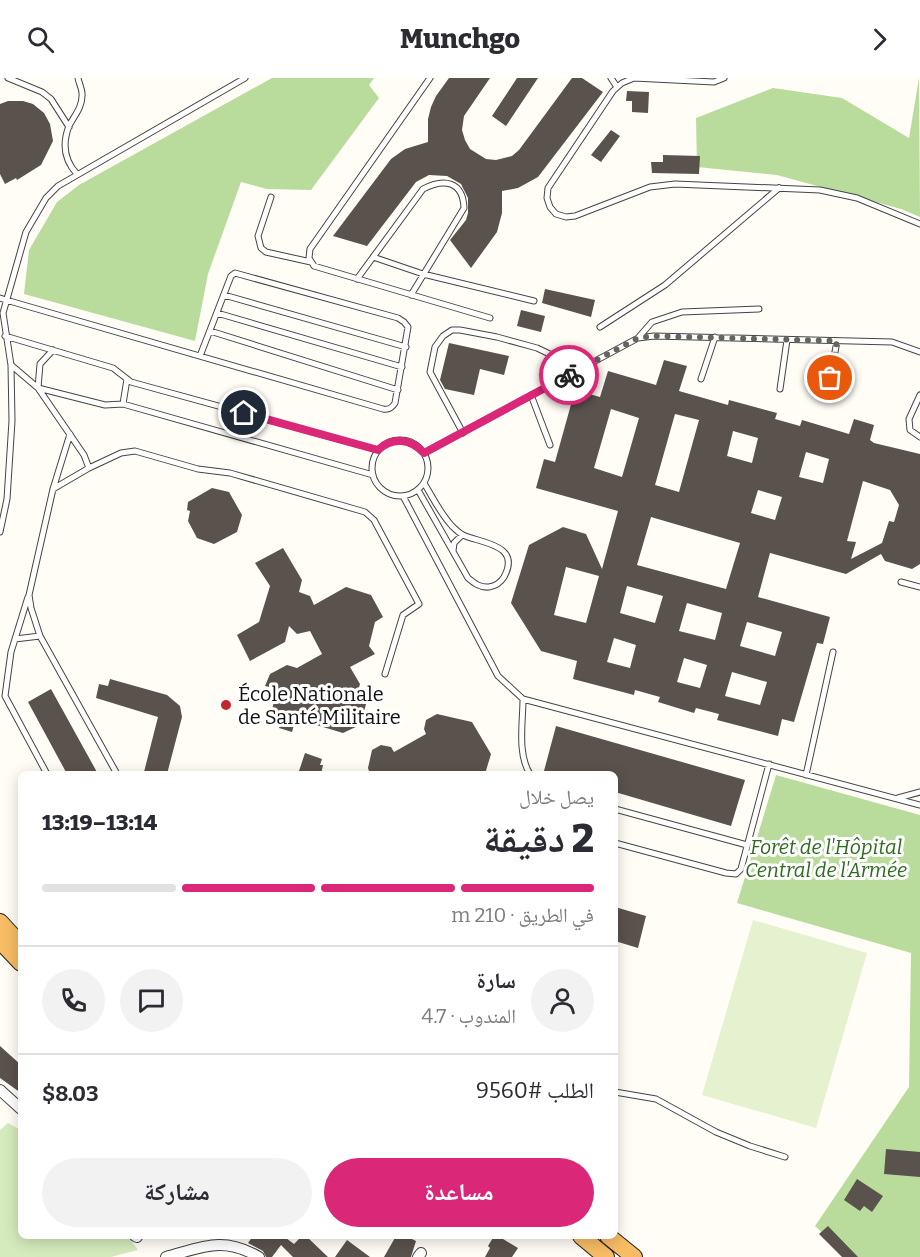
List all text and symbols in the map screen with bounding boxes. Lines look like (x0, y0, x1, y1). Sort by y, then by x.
icon: search (24, 23, 57, 56)
text: Munchgo (400, 23, 520, 55)
icon: forward (863, 23, 896, 56)
courier (539, 345, 599, 405)
pin (804, 352, 855, 403)
icon: bike (553, 359, 586, 392)
icon: bag (813, 361, 846, 394)
pin (218, 387, 269, 438)
icon: home (227, 396, 260, 429)
place label: École Nationale de Santé Militaire (238, 682, 401, 729)
marker: École Nationale de Santé Militaire (219, 698, 233, 712)
text: يصل خلال (519, 785, 594, 809)
text: 13:14–13:19 (42, 809, 157, 836)
text: 2 دقيقة (483, 816, 594, 862)
park label: Forêt de l'Hôpital Central de l'Armée (745, 835, 907, 882)
text: في الطريق · 210 m (451, 903, 594, 927)
text: سارة (477, 967, 516, 994)
button: phone (42, 969, 105, 1032)
button: chat (120, 969, 183, 1032)
button: person (531, 969, 594, 1032)
text: المندوب · 4.7 (422, 1004, 516, 1028)
text: الطلب #9560 (476, 1077, 594, 1104)
text: $8.03 (42, 1080, 99, 1107)
button: مشاركة (42, 1158, 312, 1227)
button: مساعدة (324, 1158, 594, 1227)

